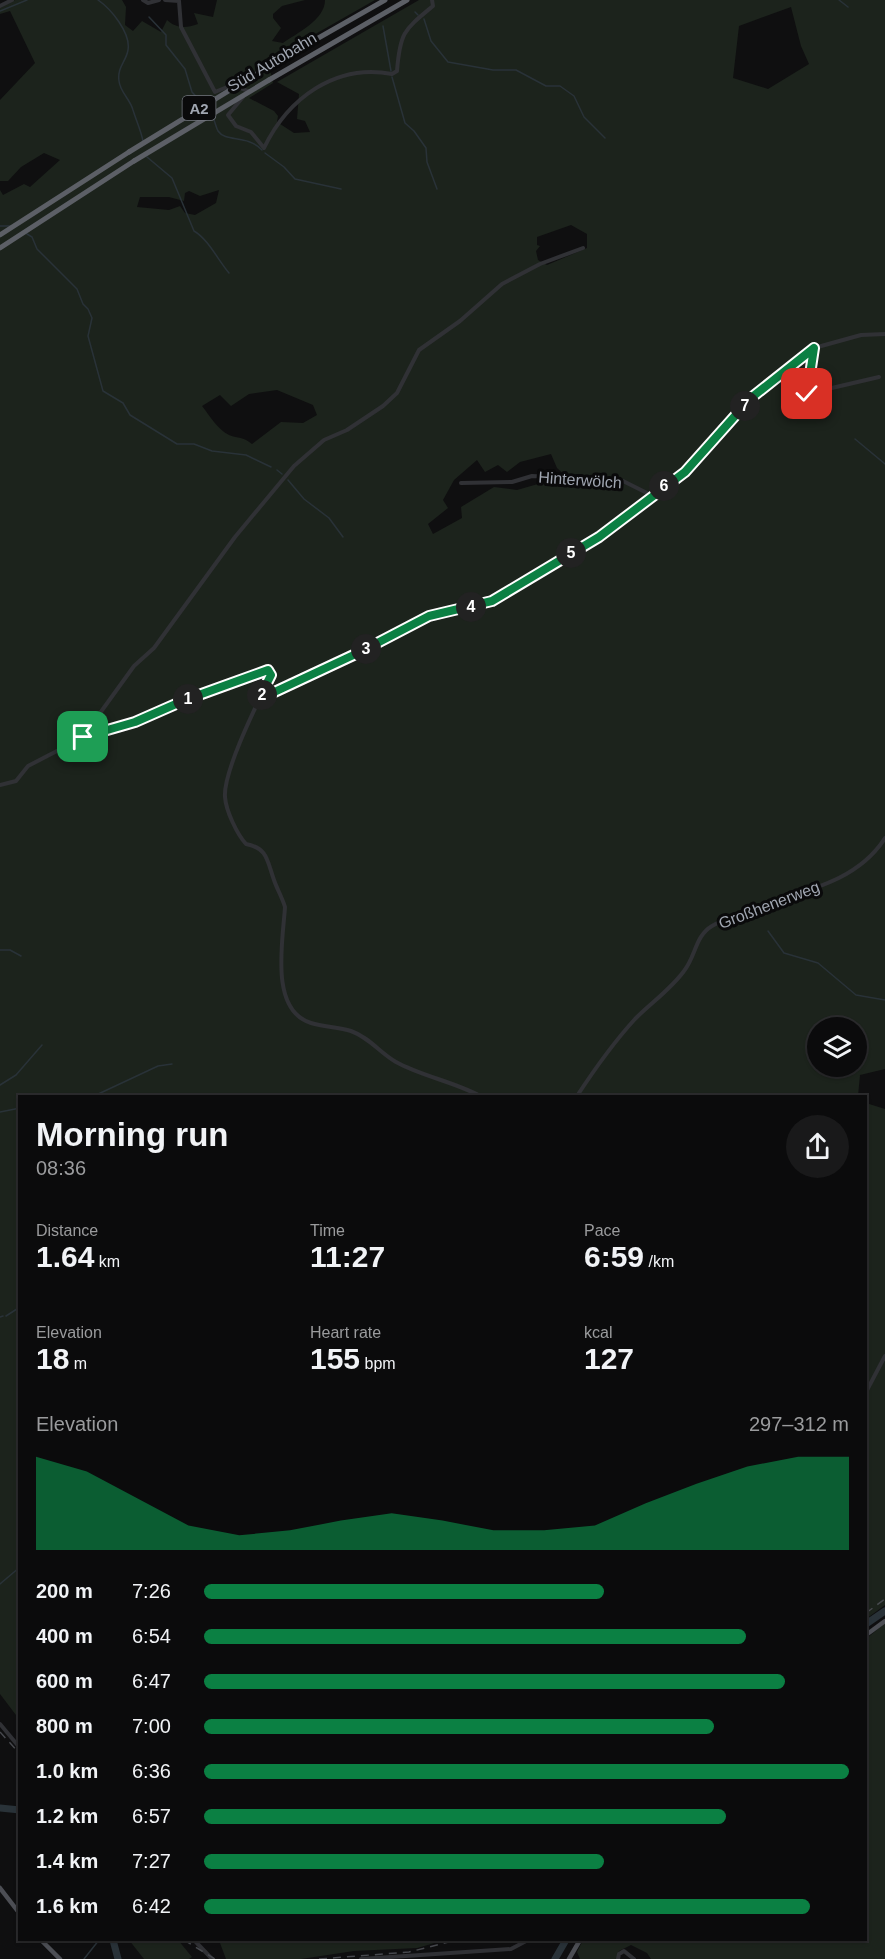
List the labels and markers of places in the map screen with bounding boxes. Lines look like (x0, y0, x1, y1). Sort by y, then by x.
pin (781, 368, 832, 419)
pin: 7 (730, 391, 760, 421)
pin: 6 (649, 471, 679, 501)
pin: 5 (556, 538, 586, 568)
pin: 4 (456, 592, 486, 622)
pin: 3 (351, 634, 381, 664)
pin: 2 (247, 680, 277, 710)
pin: 1 (173, 684, 203, 714)
pin (57, 711, 108, 762)

